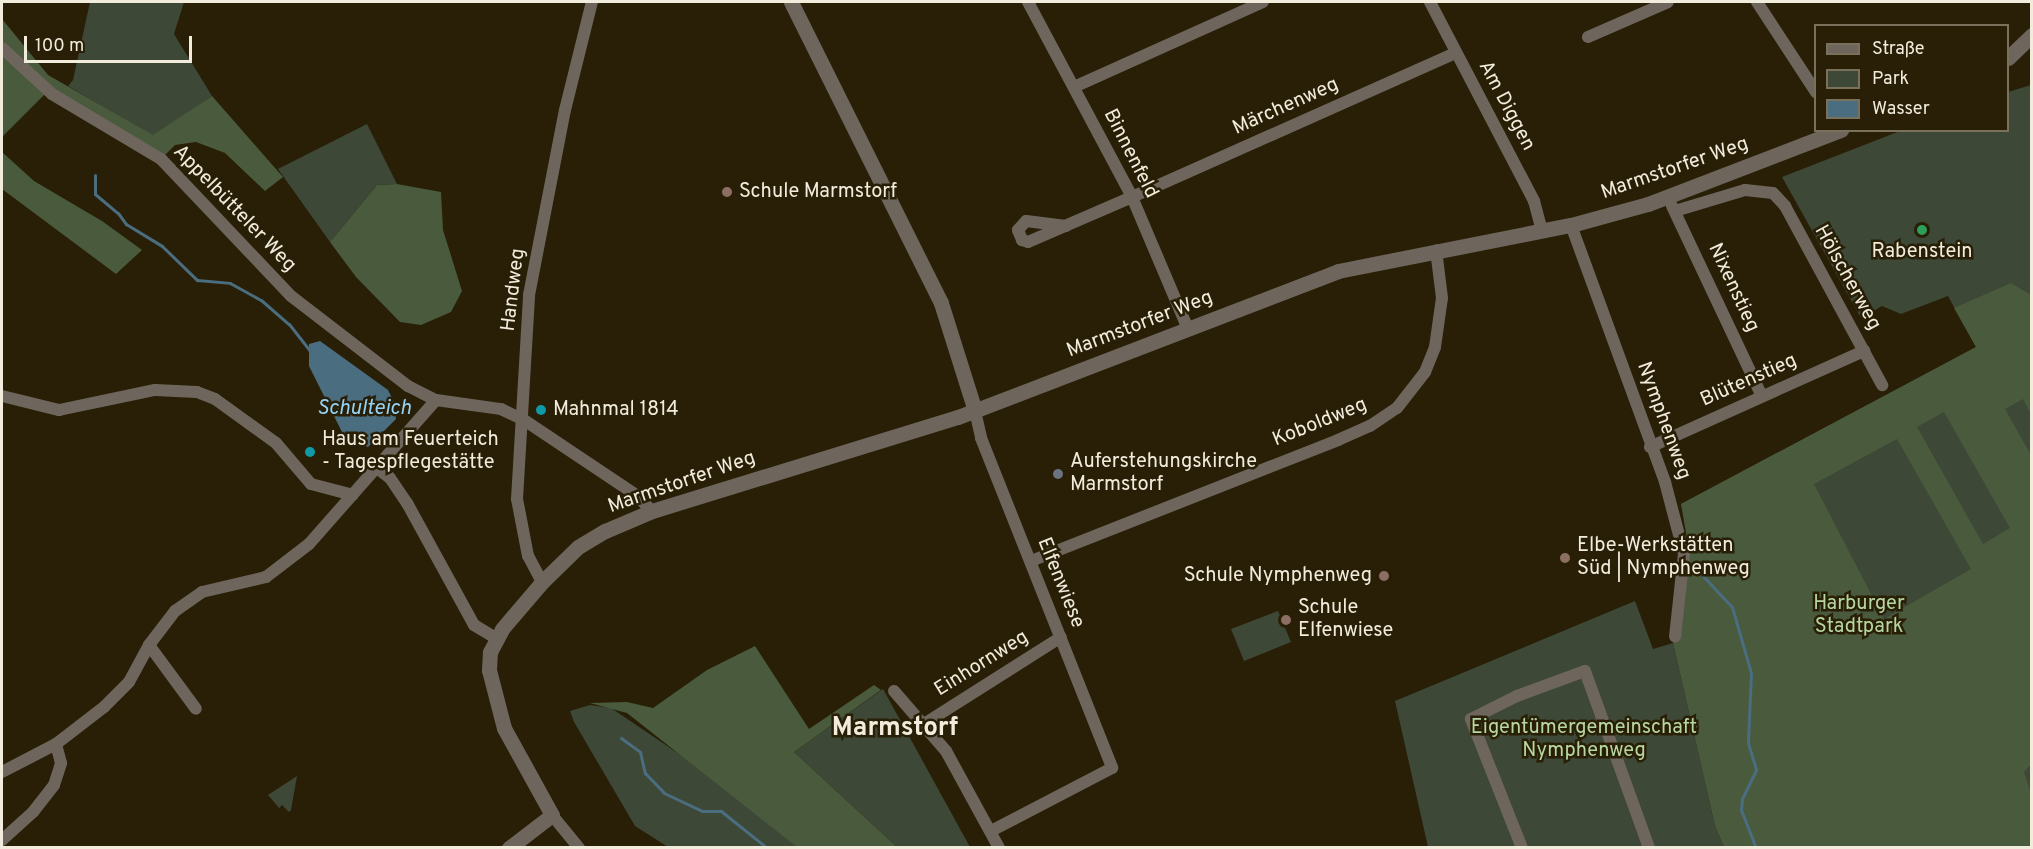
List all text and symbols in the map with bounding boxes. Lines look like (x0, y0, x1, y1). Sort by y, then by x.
scale bar (27, 24, 195, 62)
legend (1814, 24, 2009, 132)
text: 100 m (35, 35, 84, 58)
text: Straße (1872, 38, 1924, 61)
street label: Am Diggen (1472, 57, 1540, 155)
text: Park (1872, 68, 1909, 91)
street label: Märchenweg (1229, 73, 1343, 141)
text: Wasser (1872, 98, 1930, 121)
street label: Binnenfeld (1097, 105, 1163, 203)
street label: Marmstorfer Weg (1598, 132, 1752, 206)
street label: Appelbütteler Weg (167, 140, 301, 278)
place label: Schule Marmstorf (739, 180, 897, 204)
marker: Schule Marmstorf (720, 185, 734, 199)
street label: Hölscherweg (1808, 221, 1886, 335)
marker: Rabenstein (1915, 223, 1929, 237)
street label: Nixenstieg (1702, 240, 1764, 336)
place label: Rabenstein (1871, 240, 1973, 264)
street label: Handweg (497, 247, 531, 333)
street label: Marmstorfer Weg (1063, 286, 1217, 364)
street label: Blütenstieg (1697, 349, 1801, 413)
street label: Nymphenweg (1631, 359, 1695, 483)
street label: Koboldweg (1269, 393, 1371, 453)
water label: Schulteich (317, 396, 411, 422)
place label: Mahnmal 1814 (553, 398, 679, 422)
marker: Mahnmal 1814 (534, 403, 548, 417)
place label: Haus am Feuerteich - Tagespflegestätte (322, 428, 499, 475)
marker: Haus am Feuerteich - Tagespflegestätte (303, 445, 317, 459)
street label: Marmstorfer Weg (605, 446, 759, 520)
place label: Auferstehungskirche Marmstorf (1070, 450, 1257, 497)
marker: Auferstehungskirche Marmstorf (1051, 467, 1065, 481)
street label: Elfenwiese (1031, 534, 1089, 632)
place label: Elbe-Werkstätten Süd | Nymphenweg (1577, 534, 1750, 581)
marker: Elbe-Werkstätten Süd | Nymphenweg (1558, 551, 1572, 565)
place label: Schule Nymphenweg (1184, 564, 1372, 588)
marker: Schule Nymphenweg (1377, 569, 1391, 583)
park label: Harburger Stadtpark (1813, 592, 1905, 639)
place label: Schule Elfenwiese (1298, 596, 1393, 643)
marker: Schule Elfenwiese (1279, 613, 1293, 627)
street label: Einhornweg (931, 626, 1033, 702)
district label: Marmstorf (832, 713, 958, 745)
park label: Eigentümergemeinschaft Nymphenweg (1471, 716, 1697, 763)

